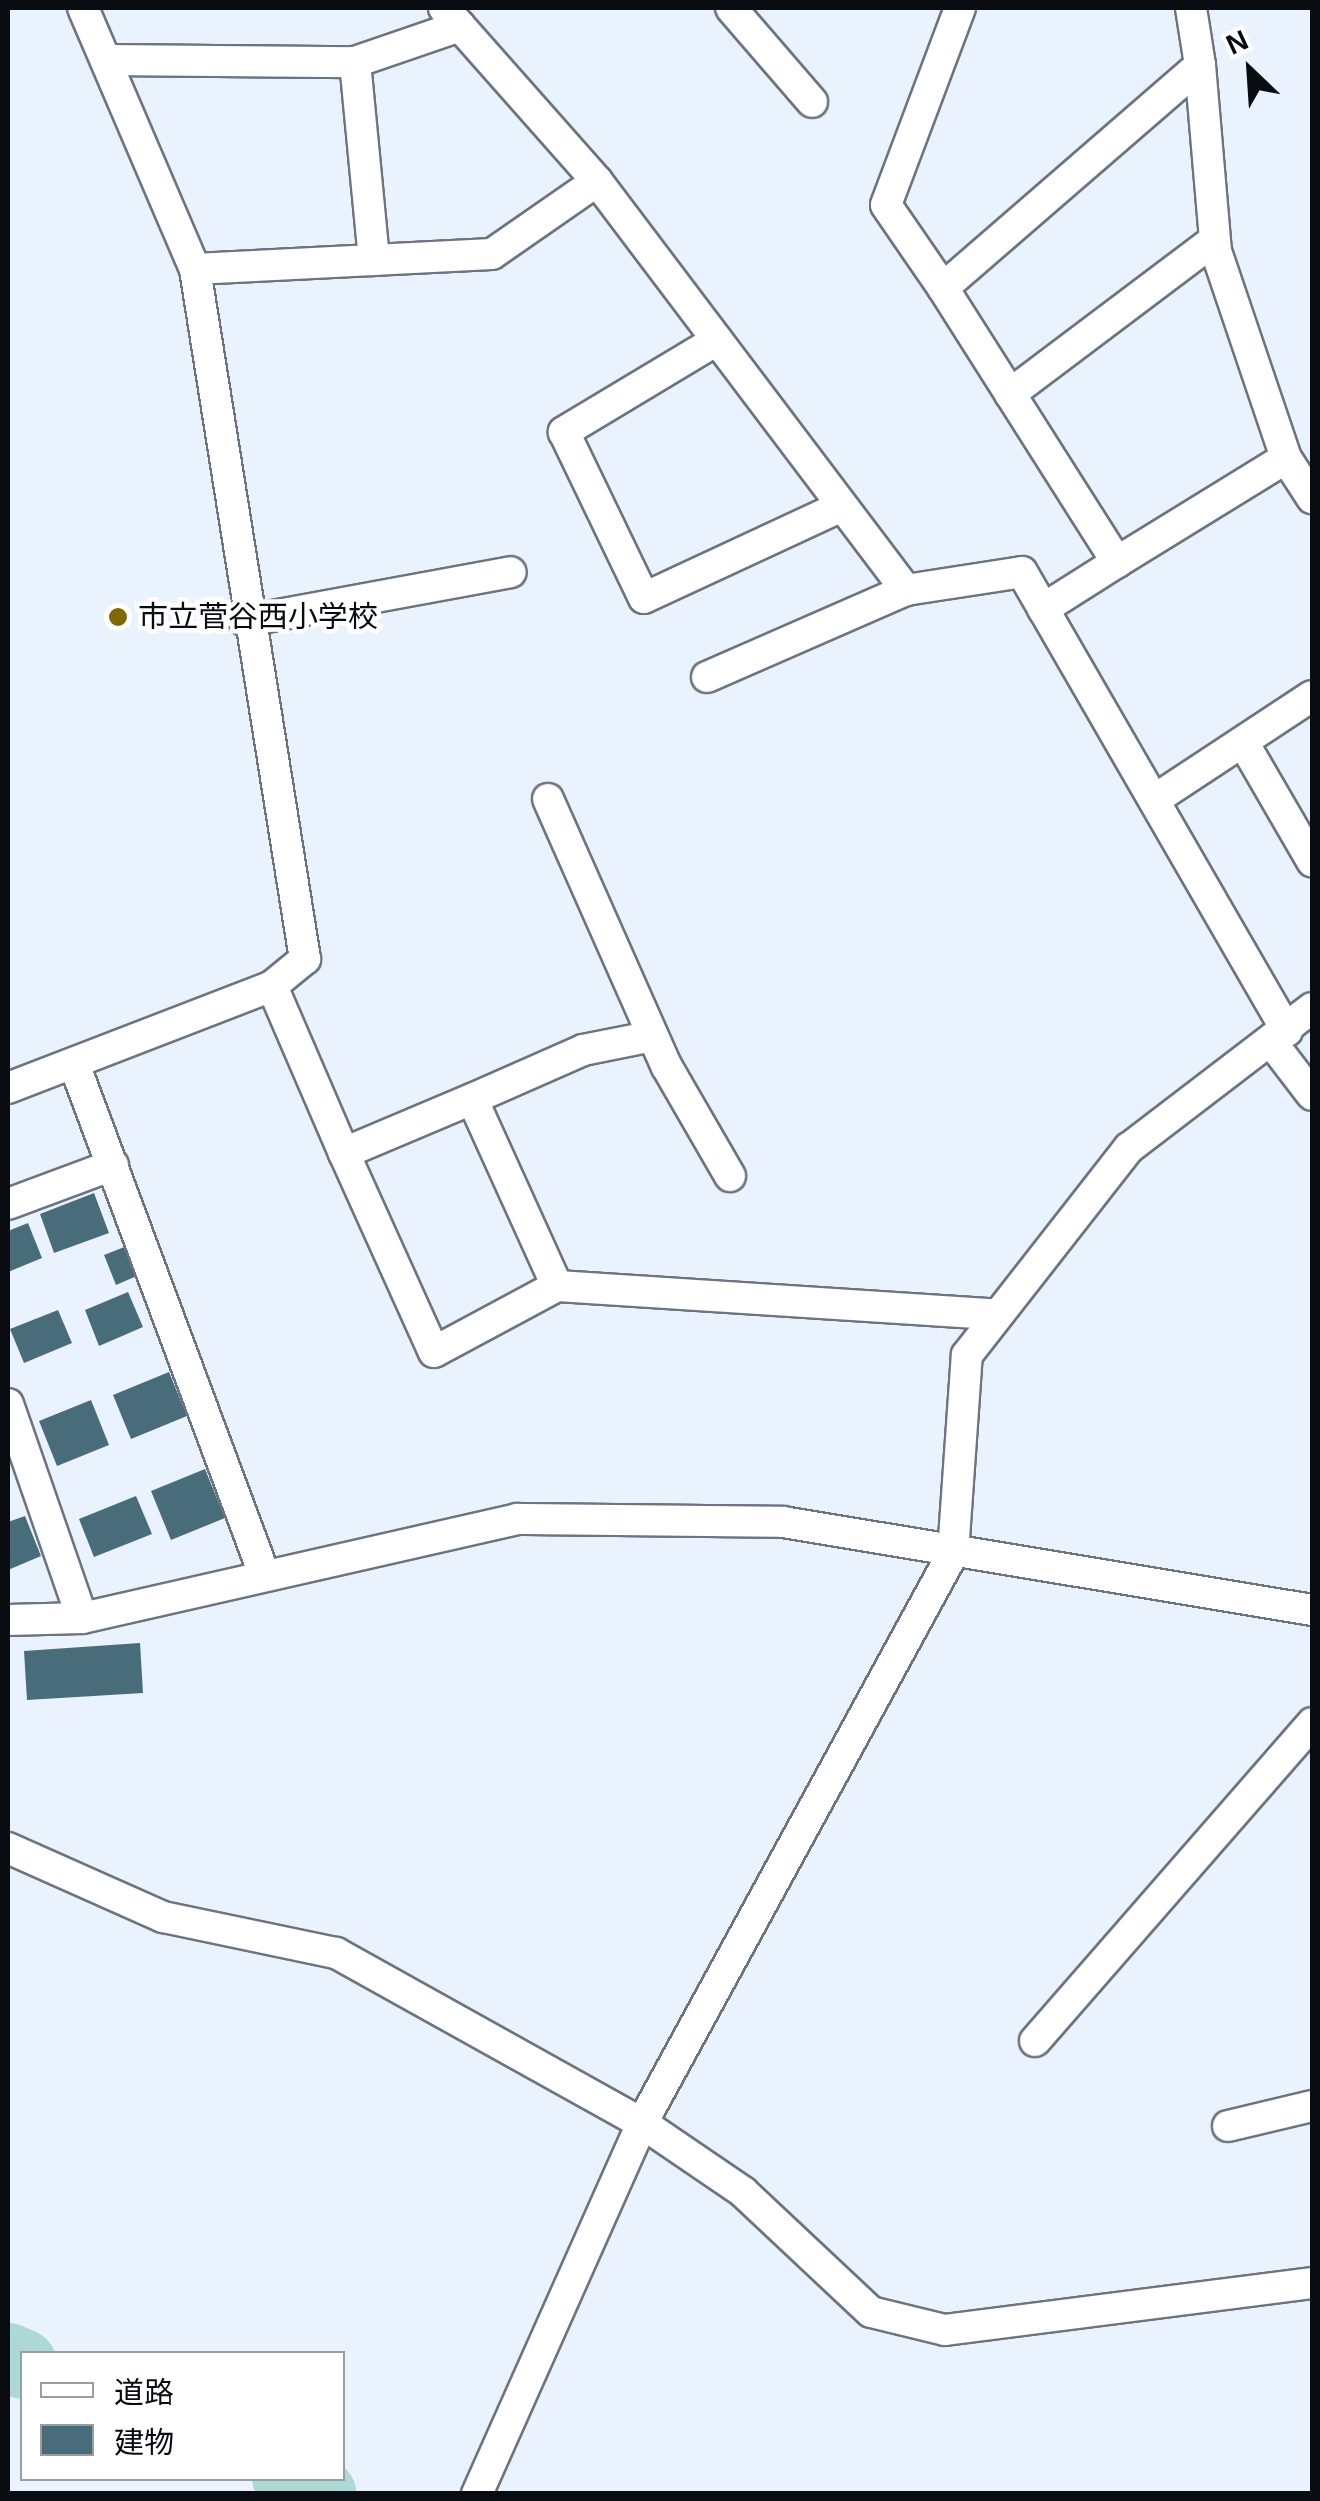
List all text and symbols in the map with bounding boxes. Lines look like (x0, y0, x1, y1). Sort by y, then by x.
north arrow (1200, 20, 1300, 120)
text: N (1221, 24, 1253, 61)
place label: 市立菅谷西小学校 (138, 599, 378, 635)
marker: 市立菅谷西小学校 (107, 606, 129, 628)
legend (20, 2351, 345, 2481)
text: 道路 (114, 2376, 174, 2409)
text: 建物 (114, 2426, 174, 2459)

